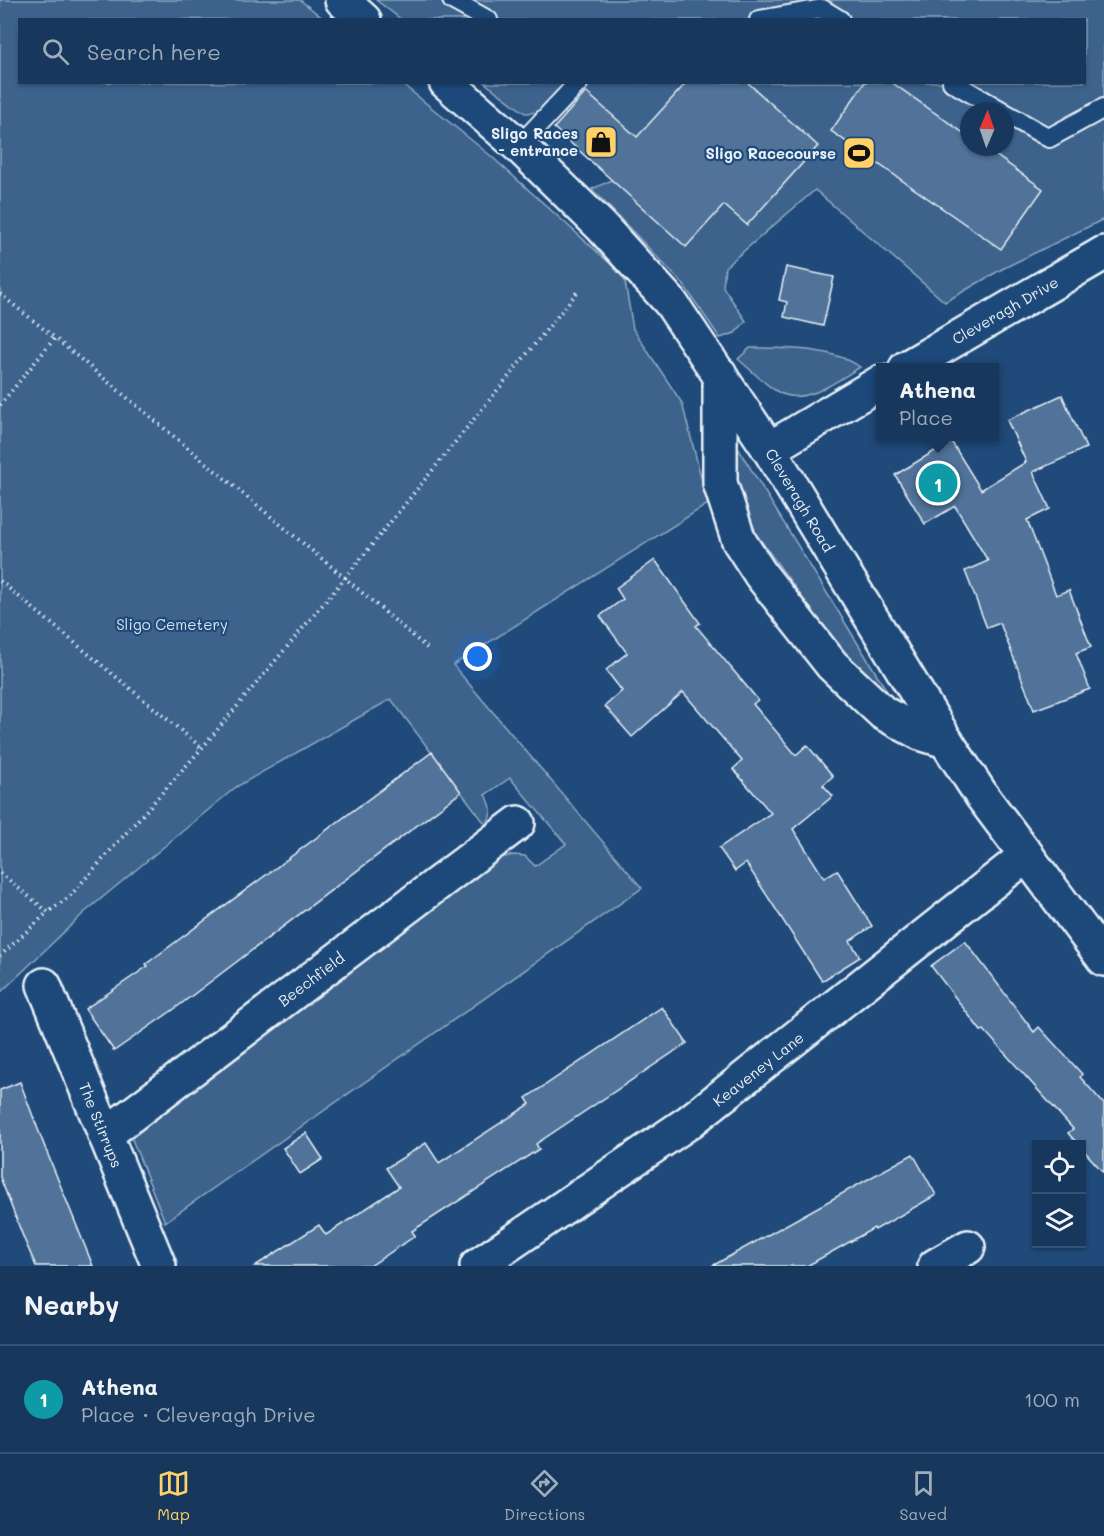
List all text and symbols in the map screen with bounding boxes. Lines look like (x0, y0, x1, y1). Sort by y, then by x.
search box (18, 18, 1086, 84)
icon: search (39, 35, 72, 68)
text: Search here (87, 37, 221, 66)
north arrow (960, 102, 1014, 156)
place label: Sligo Races - entrance (491, 123, 578, 160)
shop icon: Sligo Races - entrance (583, 124, 619, 160)
sports icon: Sligo Racecourse (841, 135, 877, 171)
place label: Sligo Racecourse (706, 143, 836, 163)
street label: Cleveragh Drive (948, 271, 1062, 349)
popup (876, 363, 999, 441)
text: Athena (899, 375, 976, 404)
text: Place (899, 404, 953, 430)
street label: Cleveragh Road (761, 445, 839, 555)
pin: 1 (918, 460, 958, 506)
park label: Sligo Cemetery (116, 614, 228, 634)
your location (463, 642, 492, 671)
street label: Beechfield (274, 947, 348, 1011)
street label: Keaveney Lane (708, 1027, 808, 1111)
street label: The Stirrups (75, 1079, 127, 1171)
map controls (1032, 1140, 1086, 1248)
button: locate (1032, 1140, 1086, 1194)
button: layers (1032, 1194, 1086, 1248)
text: Nearby (24, 1288, 119, 1322)
text: Athena (81, 1372, 158, 1401)
text: 1 (39, 1386, 48, 1412)
text: 100 m (1024, 1386, 1080, 1412)
text: Place · Cleveragh Drive (81, 1401, 316, 1427)
tab: Map (157, 1467, 190, 1524)
tab: Directions (504, 1467, 585, 1524)
tab: Saved (899, 1467, 947, 1524)

